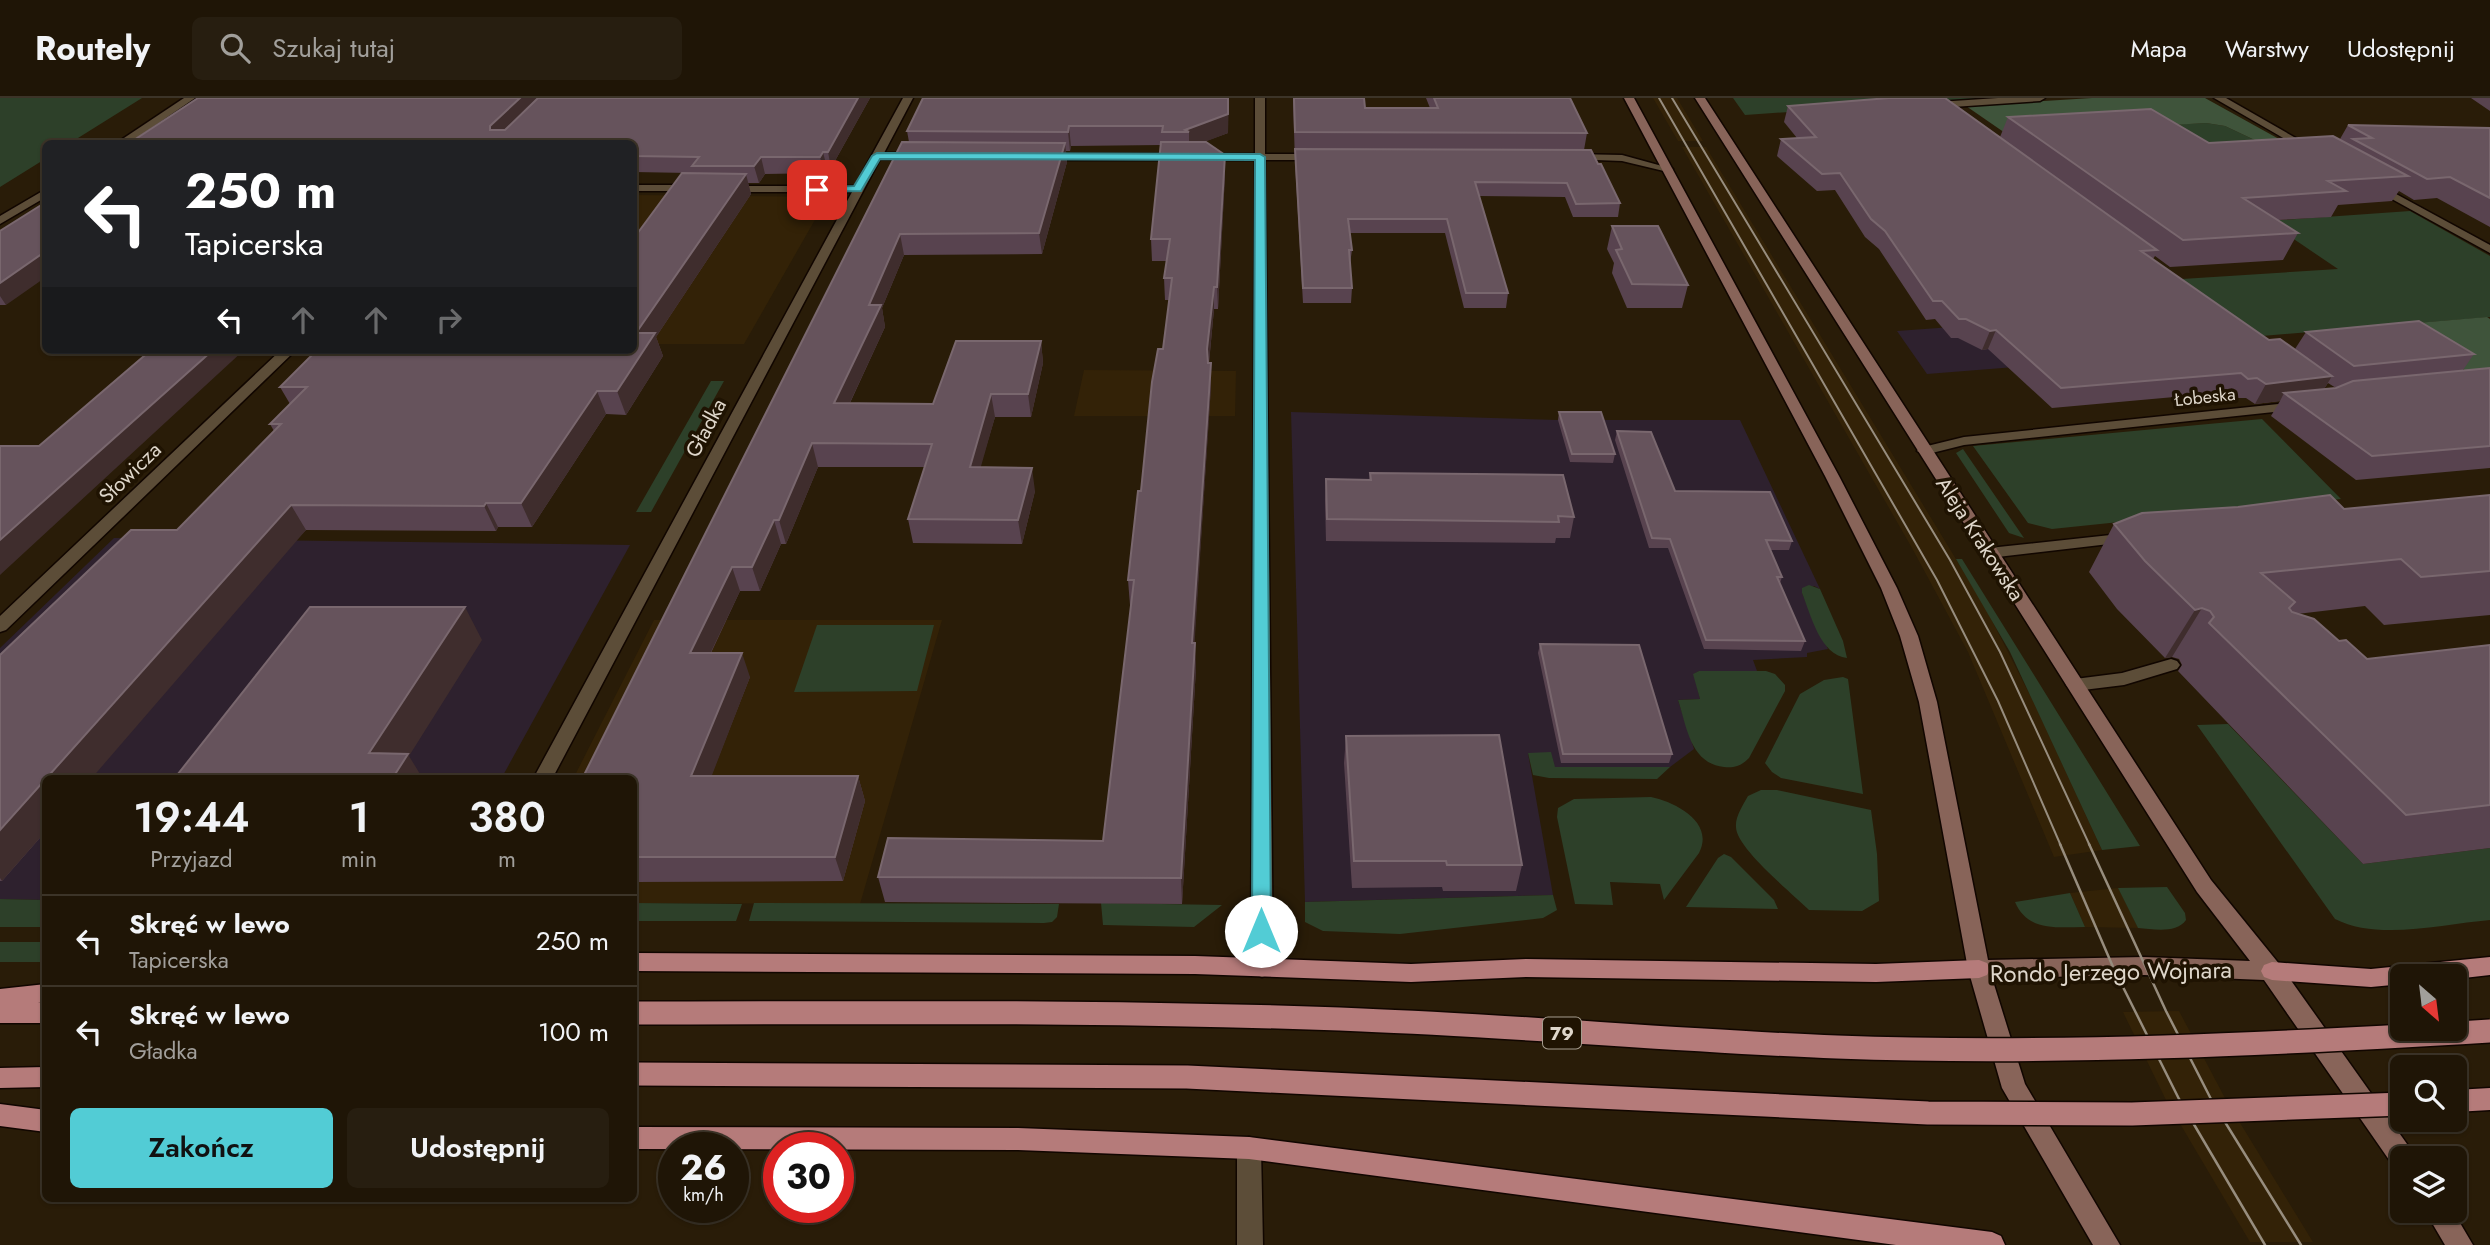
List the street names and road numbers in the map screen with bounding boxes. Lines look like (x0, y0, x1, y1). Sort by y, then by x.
street label: Łobeska (2172, 381, 2237, 413)
street label: Gładka (678, 393, 734, 463)
street label: Słowicza (92, 435, 168, 511)
street label: Aleja Krakowska (1929, 471, 2031, 607)
street label: Rondo Jerzego Wojnara (1990, 952, 2232, 991)
road number: 79 (1543, 1018, 1581, 1049)

